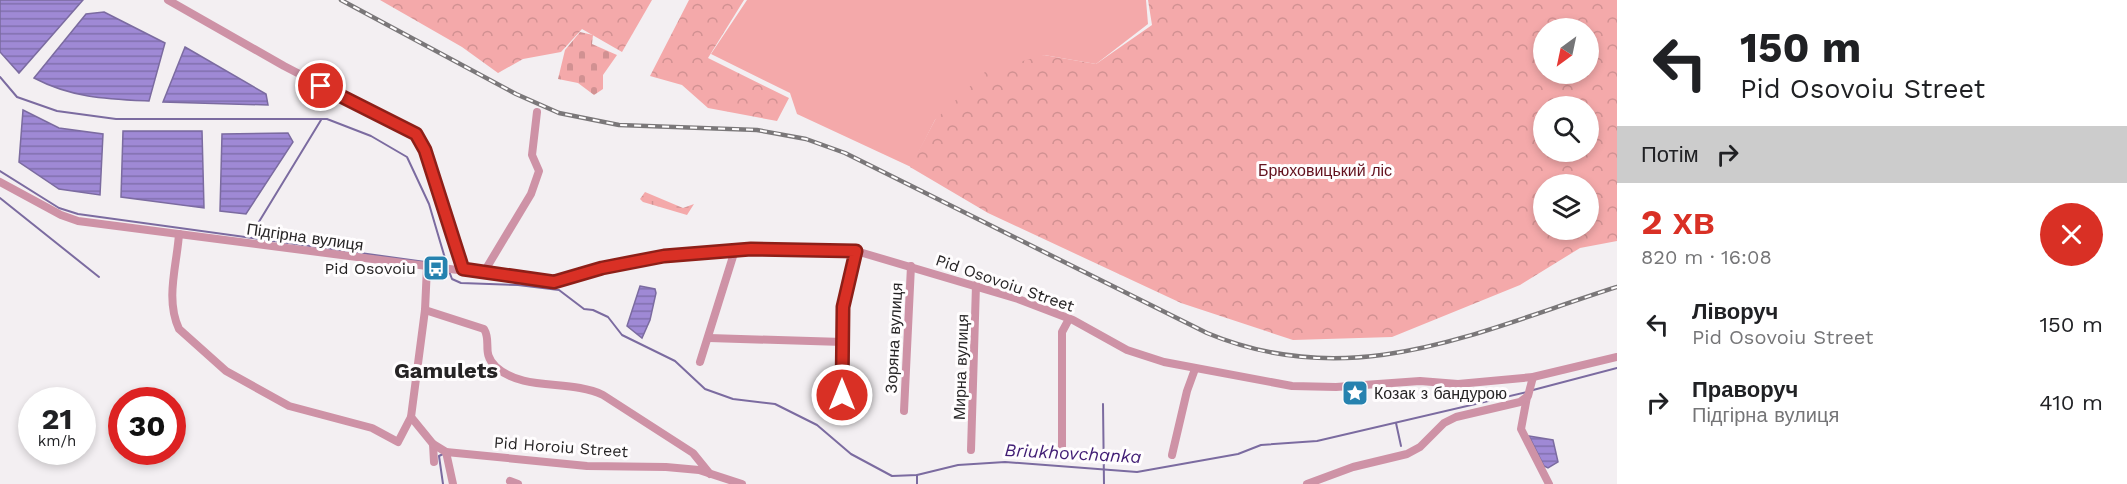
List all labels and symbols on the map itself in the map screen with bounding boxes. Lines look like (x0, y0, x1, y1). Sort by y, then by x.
north arrow (1533, 18, 1599, 84)
pin (295, 60, 346, 111)
park label: Брюховицький ліс (1258, 161, 1392, 180)
street label: Підгірна вулиця (245, 219, 365, 255)
street label: Pid Osovoiu Street (933, 250, 1077, 316)
bus stop icon: Pid Osovoiu (421, 253, 451, 283)
place label: Pid Osovoiu (324, 259, 416, 278)
street label: Зоряна вулиця (882, 282, 906, 394)
street label: Мирна вулиця (950, 314, 972, 420)
district label: Gamulets (394, 358, 498, 383)
position arrow (810, 363, 874, 427)
place icon: Козак з бандурою (1340, 378, 1370, 408)
place label: Козак з бандурою (1374, 384, 1507, 403)
speed limit sign: 30 (108, 387, 186, 465)
street label: Pid Horoiu Street (493, 433, 629, 461)
water label: Briukhovchanka (1004, 439, 1142, 467)

